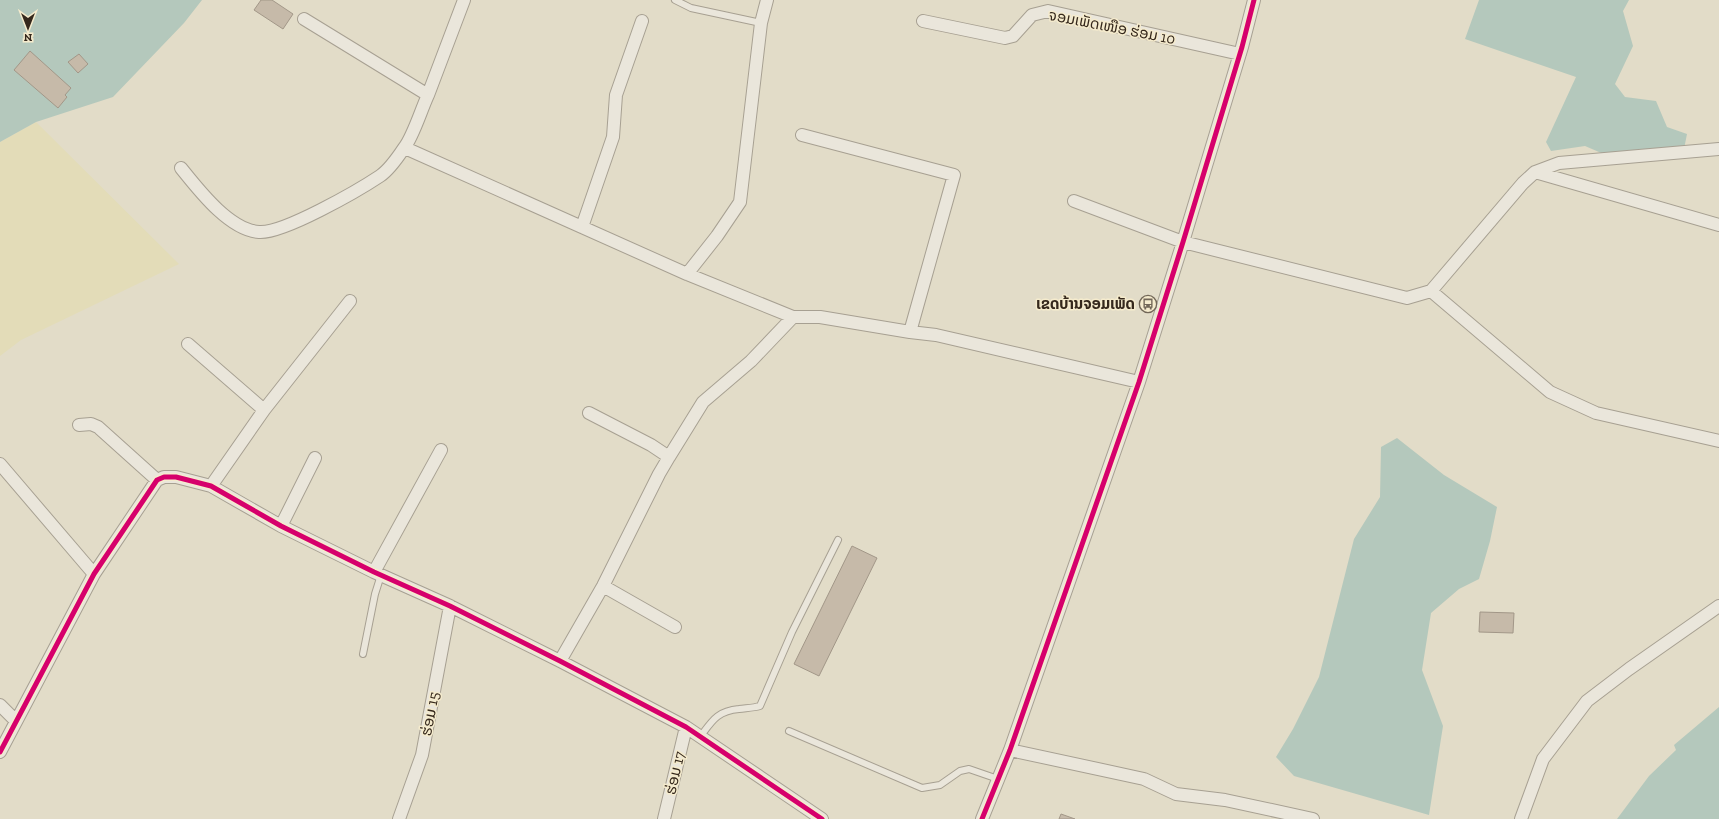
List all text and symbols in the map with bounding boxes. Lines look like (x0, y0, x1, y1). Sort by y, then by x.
street label: ຈອມເພັດເໜືອ ຮ່ອມ 10 (1047, 6, 1177, 48)
north arrow (8, 8, 48, 48)
text: N (23, 31, 32, 44)
bus stop icon: ເຂດບ້ານຈອມເພັດ (1138, 294, 1158, 314)
place label: ເຂດບ້ານຈອມເພັດ (1036, 295, 1135, 313)
street label: ຮ່ອມ 15 (417, 690, 443, 738)
street label: ຮ່ອມ 17 (661, 750, 689, 796)

